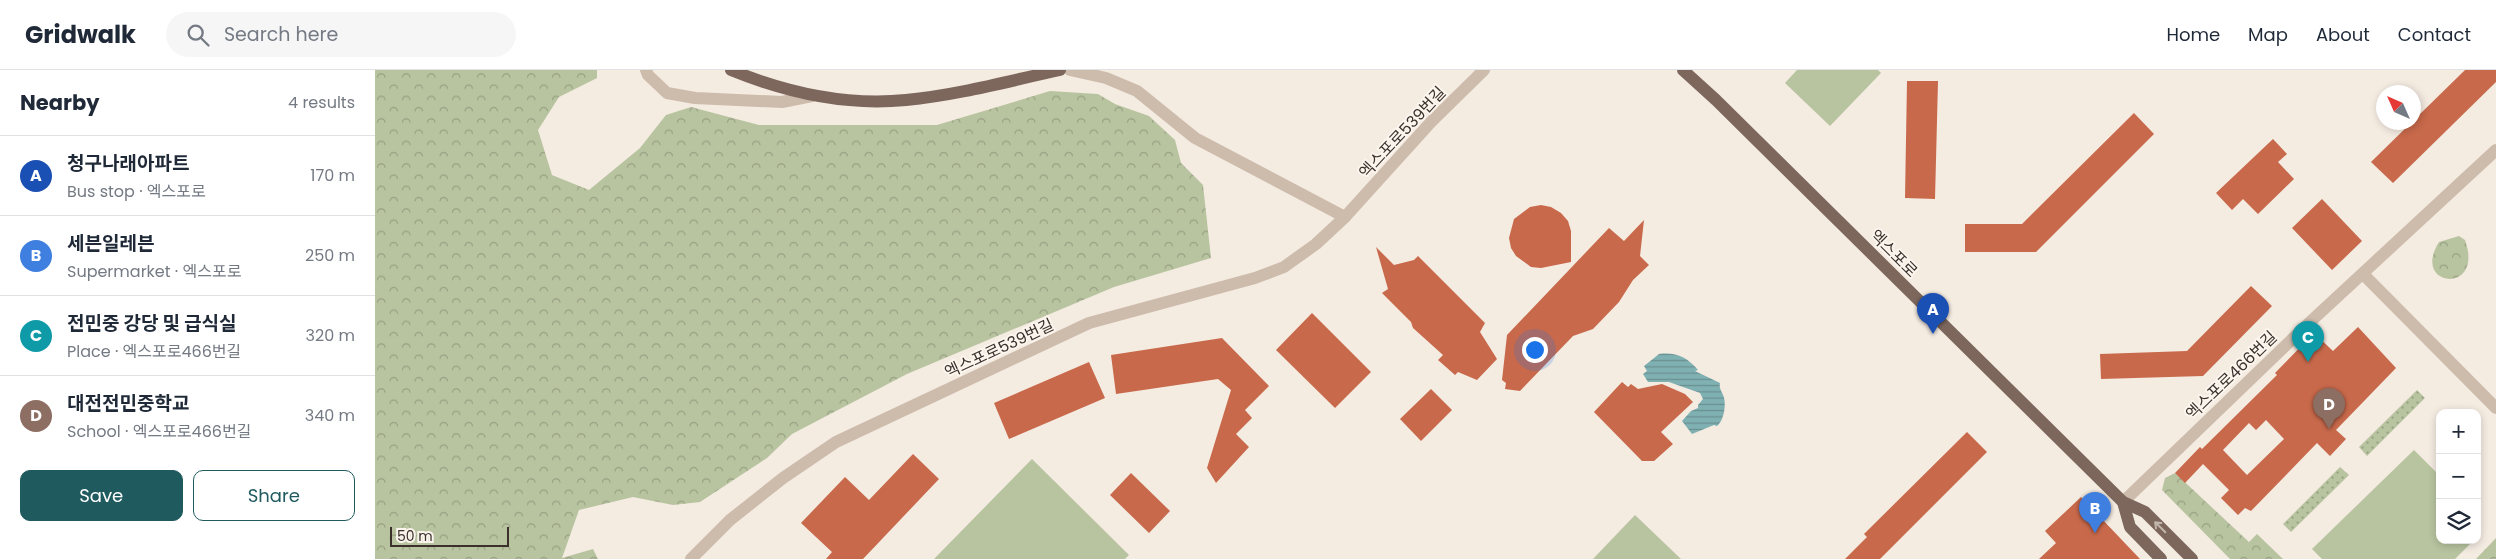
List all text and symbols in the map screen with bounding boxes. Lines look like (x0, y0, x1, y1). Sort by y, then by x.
search box (166, 12, 516, 57)
text: Gridwalk (25, 18, 136, 51)
icon: search (184, 21, 212, 49)
text: Search here (224, 21, 338, 48)
text: Home (2166, 22, 2220, 47)
text: Map (2248, 22, 2288, 47)
text: About (2316, 22, 2370, 47)
text: Contact (2398, 22, 2471, 47)
street label: 엑스포로539번길 (1354, 81, 1451, 183)
north arrow (2376, 85, 2421, 130)
text: Nearby (20, 88, 100, 117)
text: 4 results (288, 91, 355, 114)
text: 청구나래아파트 (67, 150, 189, 177)
text: A (30, 164, 42, 187)
text: 170 m (310, 164, 355, 187)
text: Bus stop · 엑스포로 (67, 180, 206, 203)
street label: 엑스포로 (1865, 224, 1923, 282)
text: 세븐일레븐 (67, 230, 154, 257)
text: B (31, 244, 41, 267)
text: 250 m (305, 244, 355, 267)
text: Supermarket · 엑스포로 (67, 260, 241, 283)
pin: A (1917, 293, 1949, 334)
text: 전민중 강당 및 급식실 (67, 310, 236, 337)
street label: 엑스포로539번길 (941, 313, 1057, 384)
pin: C (2292, 321, 2324, 362)
text: C (30, 324, 42, 347)
text: 320 m (306, 324, 355, 347)
street label: 엑스포로466번길 (2181, 326, 2282, 425)
your location (1522, 337, 1548, 363)
text: Place · 엑스포로466번길 (67, 340, 241, 363)
pin: D (2313, 388, 2345, 429)
text: 대전전민중학교 (67, 390, 189, 417)
text: D (30, 404, 42, 427)
text: 340 m (305, 404, 355, 427)
map controls (2436, 409, 2481, 544)
button: + (2436, 409, 2481, 454)
text: School · 엑스포로466번길 (67, 420, 251, 443)
button: − (2436, 454, 2481, 499)
button: Save (20, 470, 183, 521)
button: Share (193, 470, 355, 521)
pin: B (2079, 492, 2111, 533)
button: layers (2436, 499, 2481, 544)
one-way arrow (2154, 521, 2166, 533)
scale bar (390, 524, 509, 547)
text: 50 m (397, 526, 433, 546)

